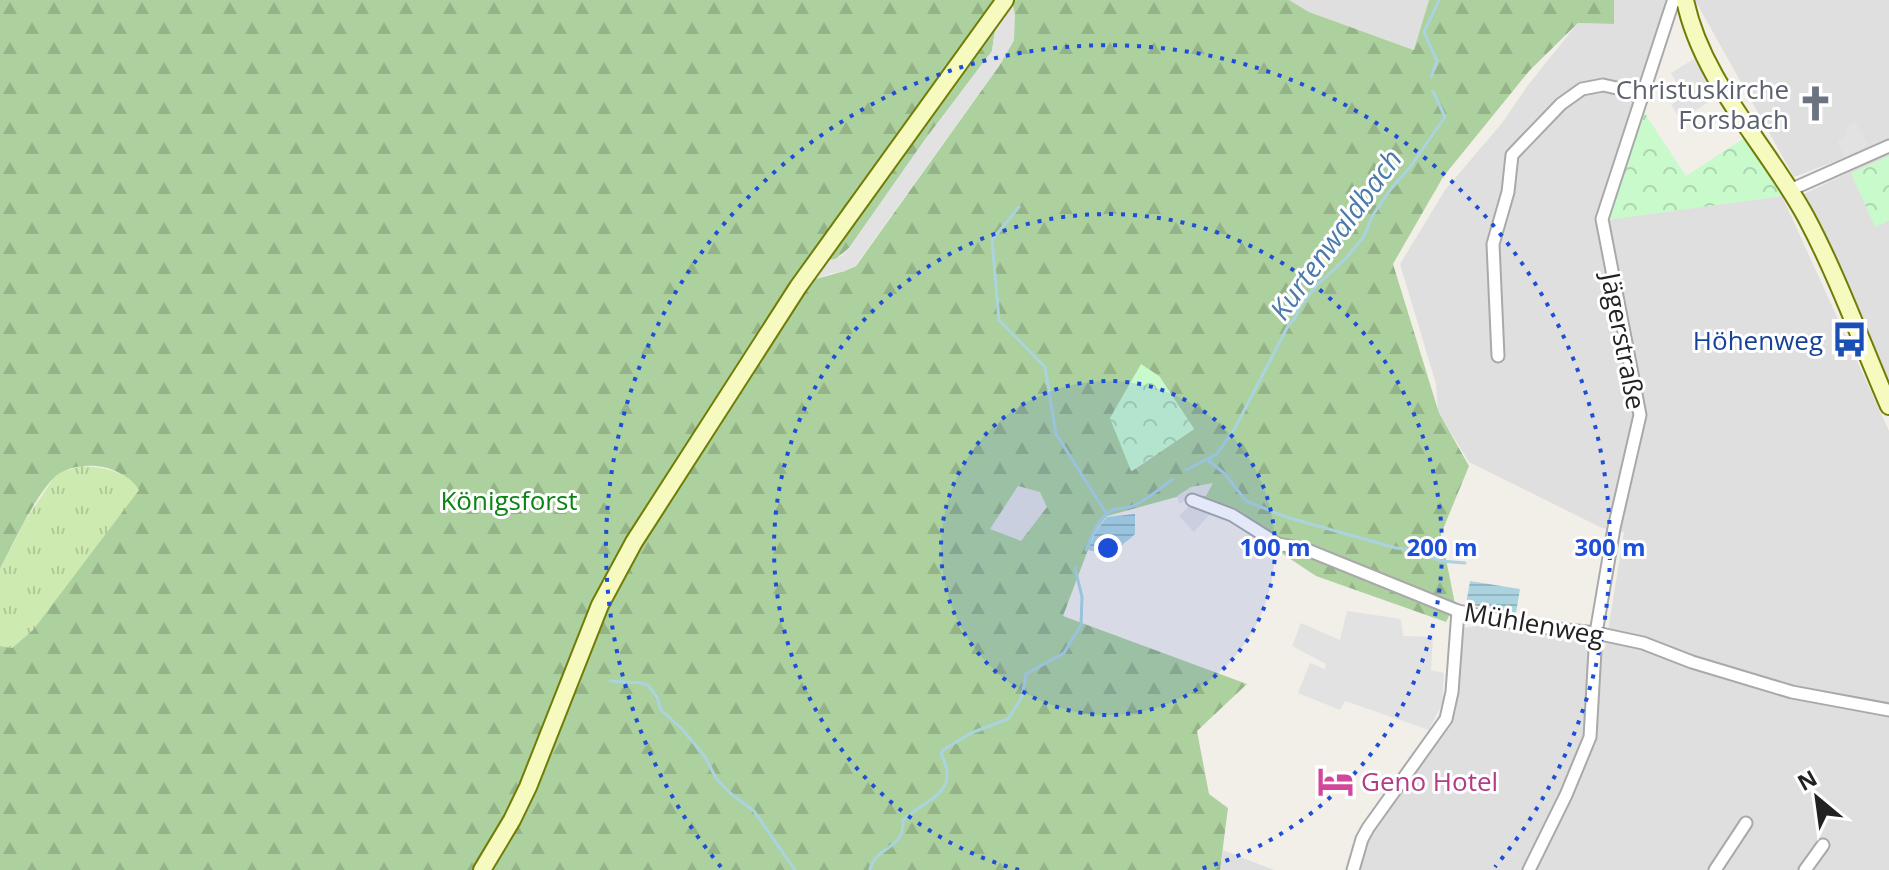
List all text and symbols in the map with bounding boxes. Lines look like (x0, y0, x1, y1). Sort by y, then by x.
place label: Christuskirche Forsbach (1616, 71, 1789, 137)
church icon: Christuskirche Forsbach (1796, 85, 1834, 123)
water label: Kurtenwaldbach (1260, 141, 1410, 327)
street label: Jägerstraße (1593, 267, 1655, 412)
bus stop icon: Höhenweg (1830, 321, 1868, 359)
place label: Höhenweg (1693, 322, 1823, 358)
park label: Königsforst (440, 482, 578, 518)
text: 100 m (1240, 530, 1310, 563)
text: 200 m (1407, 530, 1477, 563)
text: 300 m (1575, 530, 1645, 563)
centre of rings (1094, 534, 1122, 562)
street label: Mühlenweg (1461, 593, 1607, 653)
north arrow (1777, 758, 1857, 838)
hotel icon: Geno Hotel (1316, 762, 1354, 800)
text: N (1792, 762, 1822, 797)
place label: Geno Hotel (1361, 763, 1498, 799)

